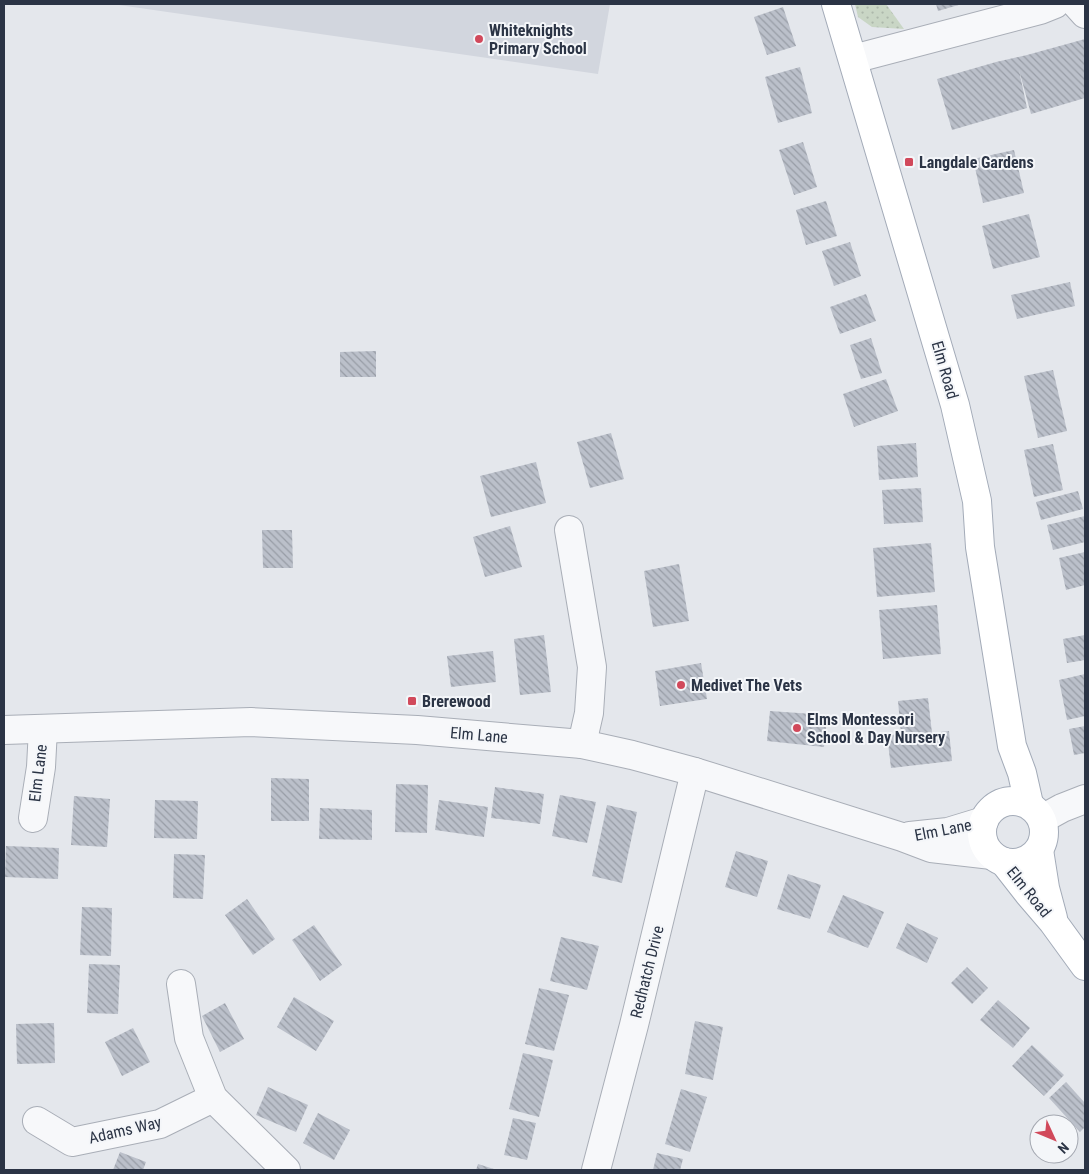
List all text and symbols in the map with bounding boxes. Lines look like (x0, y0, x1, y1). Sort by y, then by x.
place label: Whiteknights Primary School (489, 21, 587, 58)
marker: Whiteknights Primary School (473, 33, 485, 45)
place label: Langdale Gardens (919, 153, 1034, 172)
marker: Langdale Gardens (903, 156, 915, 168)
street label: Elm Road (928, 339, 962, 401)
place label: Medivet The Vets (691, 676, 802, 695)
marker: Medivet The Vets (675, 679, 687, 691)
place label: Brerewood (422, 692, 491, 711)
marker: Brerewood (406, 695, 418, 707)
place label: Elms Montessori School & Day Nursery (807, 710, 945, 747)
marker: Elms Montessori School & Day Nursery (791, 722, 803, 734)
street label: Elm Lane (449, 723, 509, 747)
street label: Elm Lane (25, 743, 51, 803)
street label: Elm Lane (913, 815, 973, 845)
street label: Elm Road (1003, 863, 1055, 921)
street label: Redhatch Drive (626, 924, 668, 1020)
street label: Adams Way (87, 1112, 164, 1148)
north arrow (1029, 1114, 1079, 1164)
text: N (1055, 1139, 1072, 1157)

